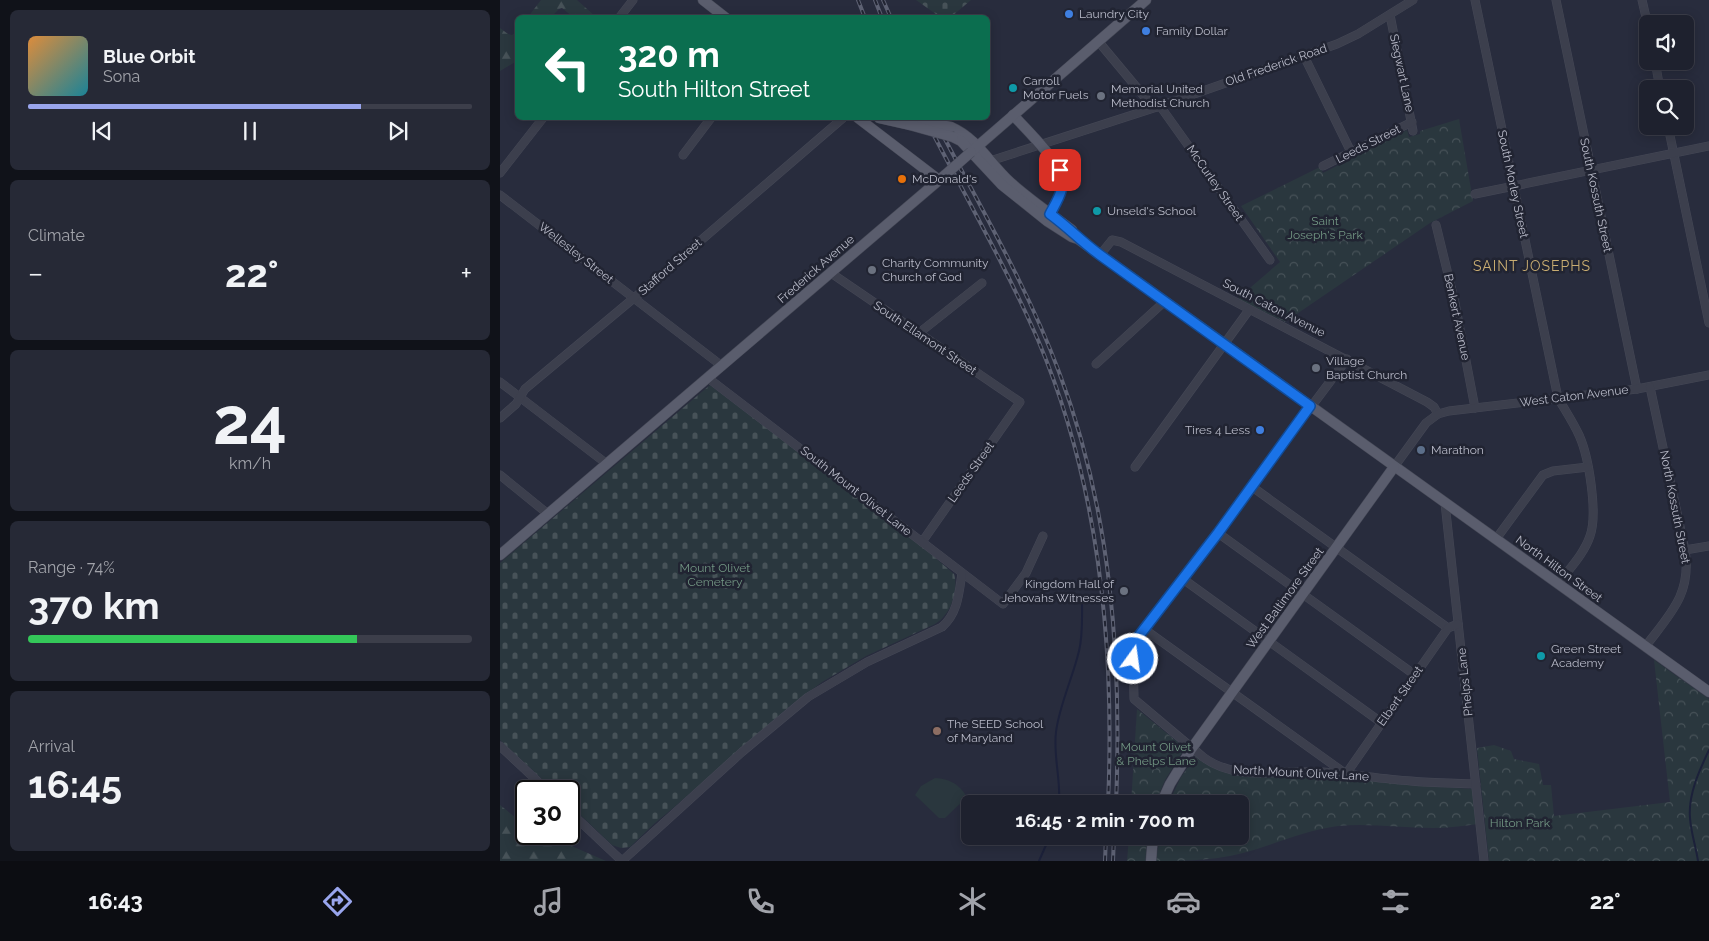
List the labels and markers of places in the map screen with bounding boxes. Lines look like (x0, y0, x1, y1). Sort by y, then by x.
place label: Laundry City (1079, 7, 1149, 21)
marker: Laundry City (1063, 8, 1075, 20)
place label: Family Dollar (1156, 24, 1229, 38)
marker: Family Dollar (1140, 25, 1152, 37)
place label: Carroll Motor Fuels (1023, 74, 1089, 102)
marker: Carroll Motor Fuels (1007, 82, 1019, 94)
place label: Memorial United Methodist Church (1111, 82, 1209, 110)
marker: Memorial United Methodist Church (1095, 90, 1107, 102)
pin (1039, 149, 1081, 191)
place label: McDonald's (912, 172, 977, 186)
marker: McDonald's (896, 173, 908, 185)
place label: Unseld's School (1107, 204, 1197, 218)
marker: Unseld's School (1091, 205, 1103, 217)
place label: Charity Community Church of God (882, 256, 989, 284)
marker: Charity Community Church of God (866, 264, 878, 276)
place label: Village Baptist Church (1326, 354, 1407, 382)
marker: Village Baptist Church (1310, 362, 1322, 374)
place label: Tires 4 Less (1185, 423, 1250, 437)
marker: Tires 4 Less (1254, 424, 1266, 436)
place label: Marathon (1431, 443, 1484, 457)
marker: Marathon (1415, 444, 1427, 456)
place label: Kingdom Hall of Jehovahs Witnesses (1001, 577, 1115, 605)
marker: Kingdom Hall of Jehovahs Witnesses (1118, 585, 1130, 597)
place label: Green Street Academy (1551, 642, 1621, 670)
marker: Green Street Academy (1535, 650, 1547, 662)
place label: The SEED School of Maryland (947, 717, 1044, 745)
marker: The SEED School of Maryland (931, 725, 943, 737)

